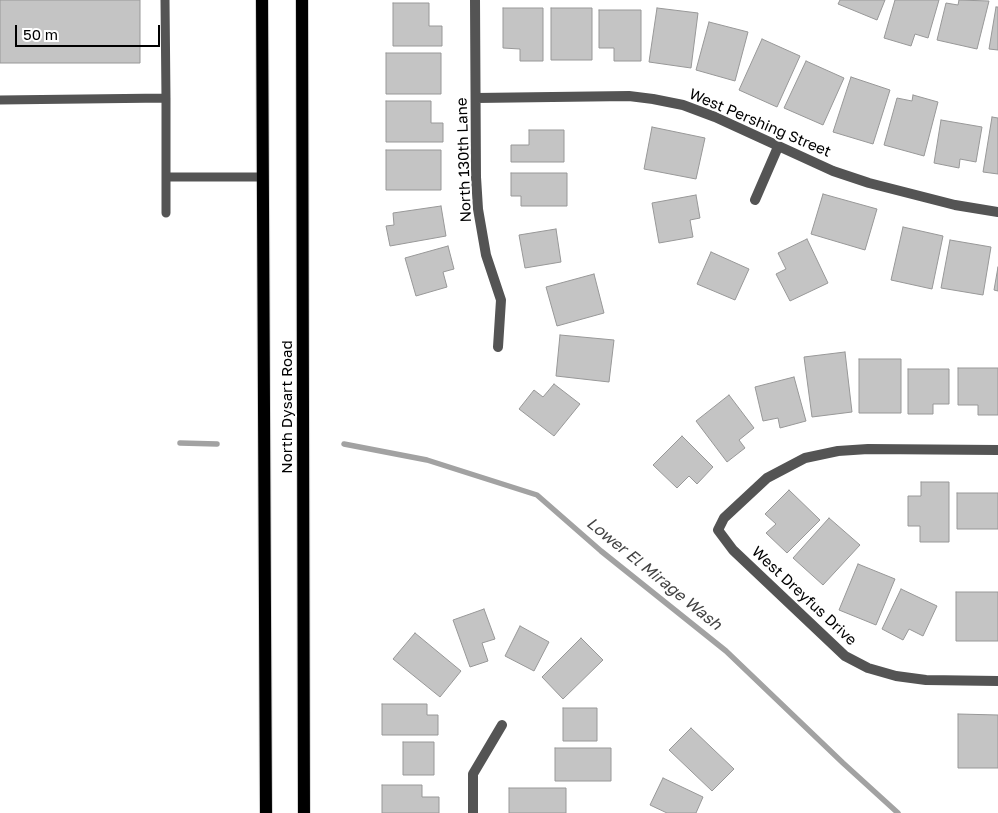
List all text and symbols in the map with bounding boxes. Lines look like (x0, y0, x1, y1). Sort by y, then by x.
scale bar (18, 15, 162, 47)
text: 50 m (23, 25, 58, 43)
street label: West Pershing Street (686, 85, 834, 161)
street label: North 130th Lane (453, 97, 475, 223)
street label: North Dysart Road (278, 340, 296, 474)
water label: Lower El Mirage Wash (583, 514, 725, 634)
street label: West Dreyfus Drive (748, 543, 860, 649)

